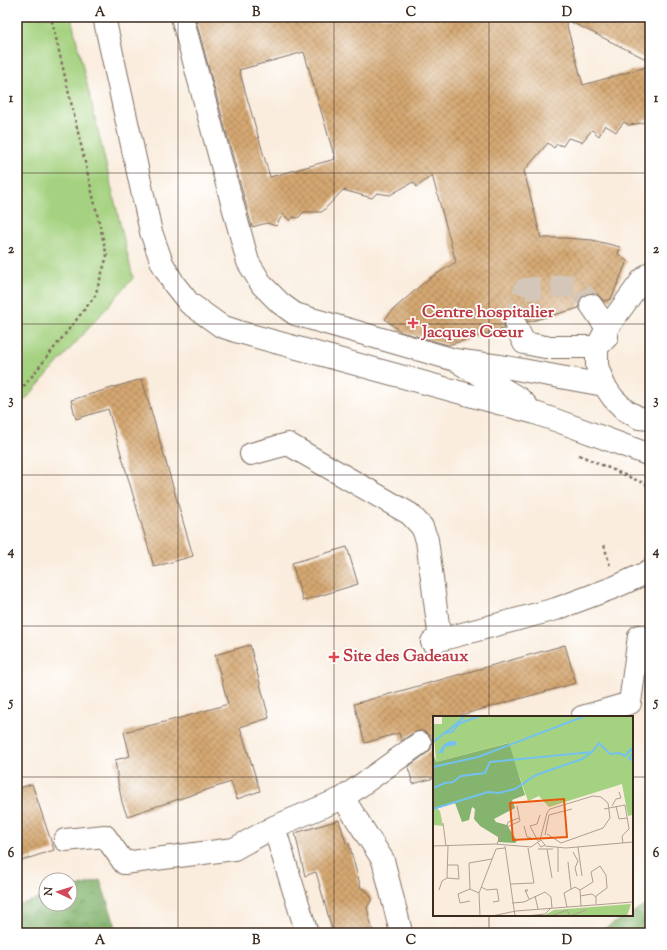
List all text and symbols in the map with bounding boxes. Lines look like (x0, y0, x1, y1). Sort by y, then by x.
text: A (95, 4, 106, 22)
text: B (252, 4, 261, 22)
text: C (406, 4, 416, 22)
text: D (562, 4, 572, 22)
text: 1 (9, 90, 14, 108)
text: 1 (654, 90, 659, 108)
text: 2 (8, 241, 15, 259)
text: 2 (653, 241, 660, 259)
place label: Centre hospitalier Jacques Cœur (420, 301, 555, 345)
marker: Centre hospitalier Jacques Cœur (407, 317, 419, 329)
text: 3 (8, 392, 14, 410)
text: 3 (653, 392, 659, 410)
text: 4 (7, 543, 15, 561)
text: 4 (652, 543, 660, 561)
place label: Site des Gadeaux (343, 645, 469, 669)
marker: Site des Gadeaux (328, 651, 340, 663)
text: 5 (8, 694, 14, 712)
text: 5 (653, 694, 659, 712)
inset map (433, 716, 633, 916)
text: 6 (8, 845, 15, 863)
text: 6 (653, 845, 660, 863)
north arrow (38, 872, 78, 912)
text: N (41, 886, 57, 897)
text: A (95, 932, 106, 950)
text: B (252, 932, 261, 950)
text: C (406, 932, 416, 950)
text: D (562, 932, 572, 950)

